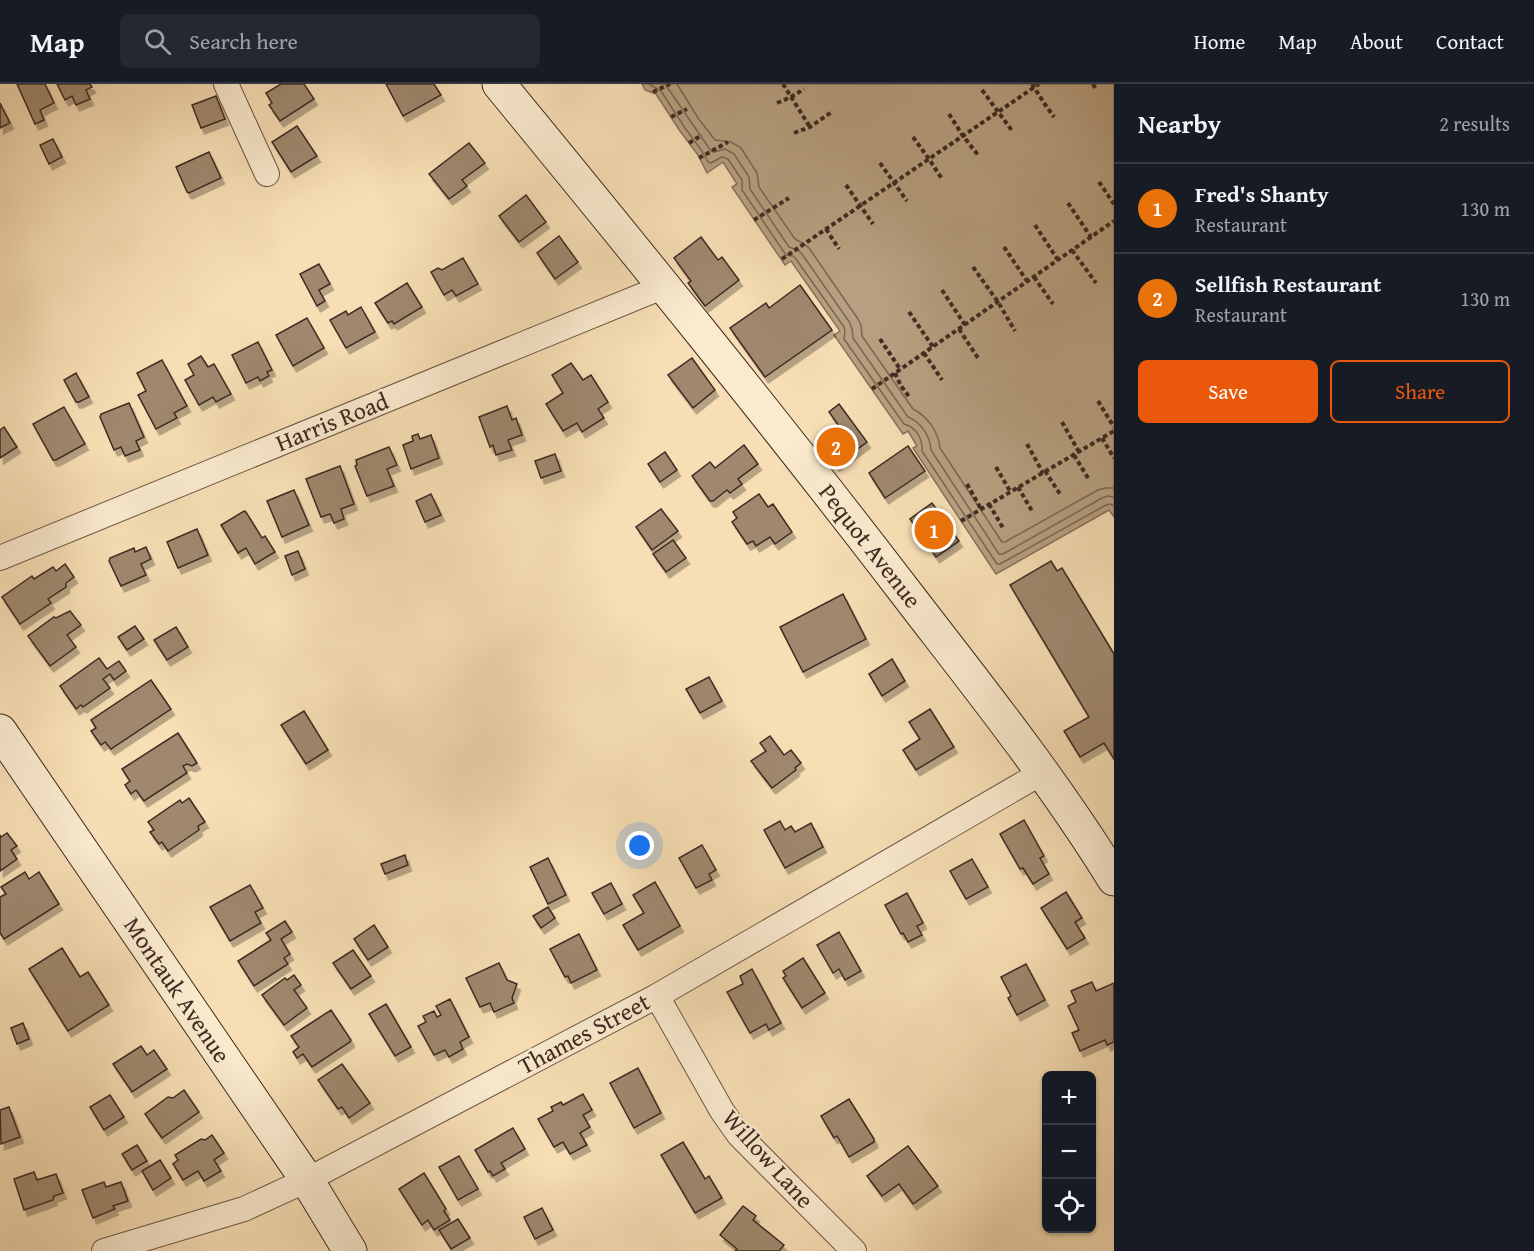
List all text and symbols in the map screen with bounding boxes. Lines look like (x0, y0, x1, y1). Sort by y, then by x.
search box (120, 14, 540, 68)
text: Map (30, 21, 84, 62)
icon: search (141, 25, 174, 58)
text: Search here (189, 25, 298, 57)
text: Home (1194, 26, 1245, 57)
text: Map (1278, 26, 1317, 57)
text: About (1350, 26, 1403, 57)
text: Contact (1436, 26, 1504, 57)
text: Nearby (1138, 104, 1221, 143)
text: 2 results (1439, 109, 1510, 138)
text: Fred's Shanty (1195, 178, 1328, 210)
text: 1 (1152, 194, 1163, 223)
text: 130 m (1460, 194, 1510, 223)
text: Restaurant (1195, 210, 1287, 239)
text: Sellfish Restaurant (1195, 268, 1381, 300)
text: 2 (1152, 284, 1163, 313)
text: 130 m (1460, 284, 1510, 313)
text: Restaurant (1195, 300, 1287, 329)
button: Save (1138, 360, 1318, 423)
button: Share (1330, 360, 1510, 423)
street label: Harris Road (270, 383, 394, 460)
pin: 2 (816, 424, 856, 470)
street label: Pequot Avenue (811, 476, 930, 615)
pin: 1 (914, 508, 954, 552)
your location (625, 831, 654, 860)
street label: Montauk Avenue (116, 910, 239, 1070)
street label: Thames Street (512, 984, 656, 1083)
map controls (1042, 1071, 1096, 1233)
button: + (1042, 1071, 1096, 1125)
street label: Willow Lane (714, 1101, 822, 1216)
button: − (1042, 1125, 1096, 1179)
button: locate (1042, 1179, 1096, 1233)

